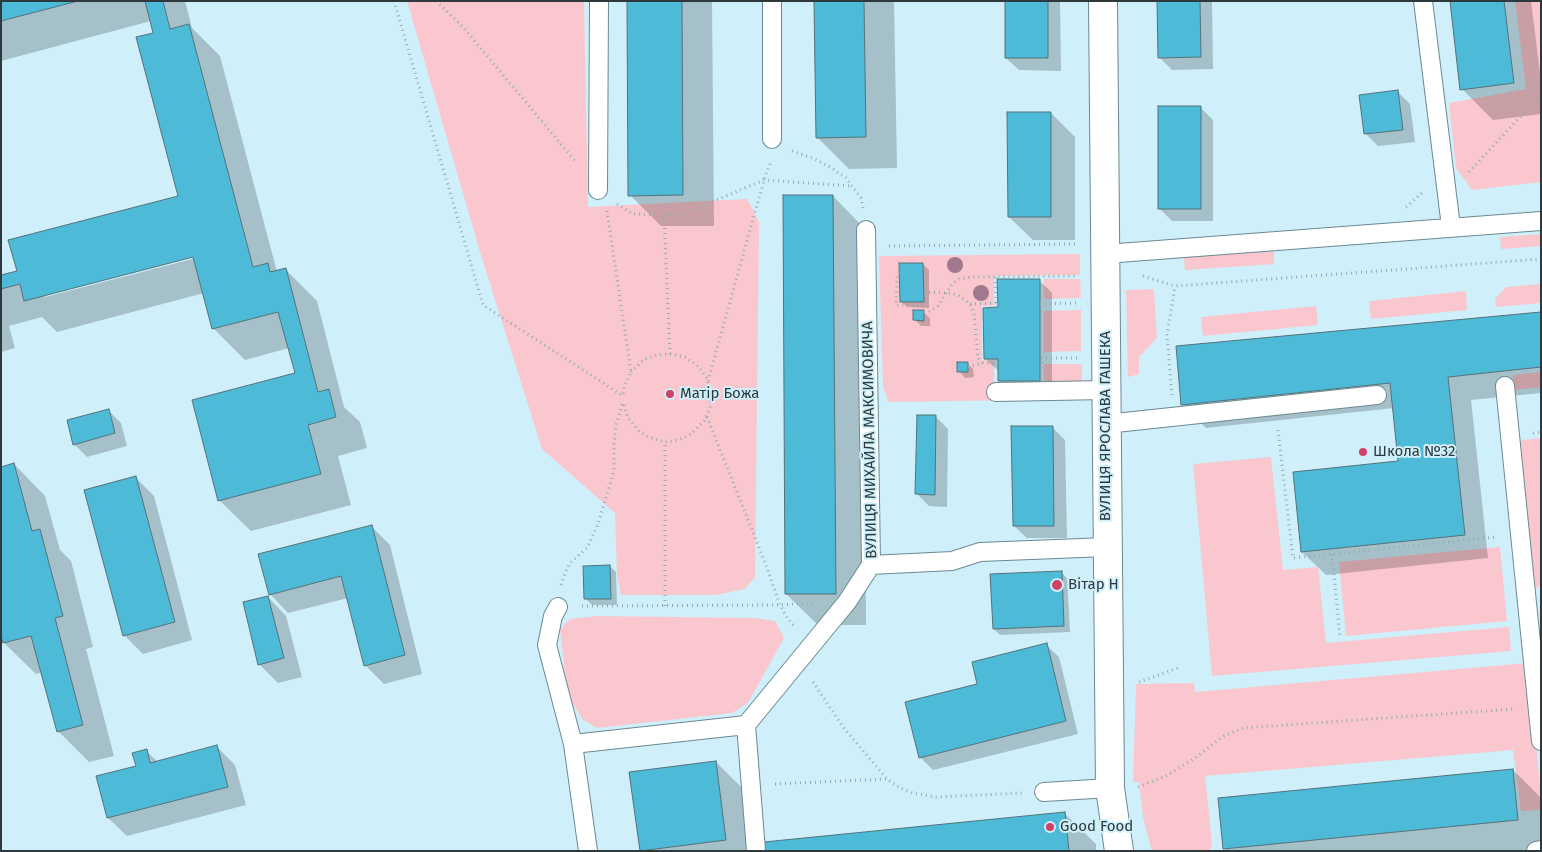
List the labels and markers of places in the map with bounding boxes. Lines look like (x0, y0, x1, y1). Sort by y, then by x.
place label: Матір Божа (680, 385, 759, 403)
marker: Матір Божа (664, 388, 676, 400)
place label: Школа №32 (1373, 443, 1455, 461)
marker: Школа №32 (1357, 446, 1369, 458)
place label: Вітар Н (1068, 576, 1119, 594)
marker: Вітар Н (1050, 578, 1064, 592)
place label: Good Food (1060, 818, 1133, 836)
marker: Good Food (1044, 821, 1056, 833)

